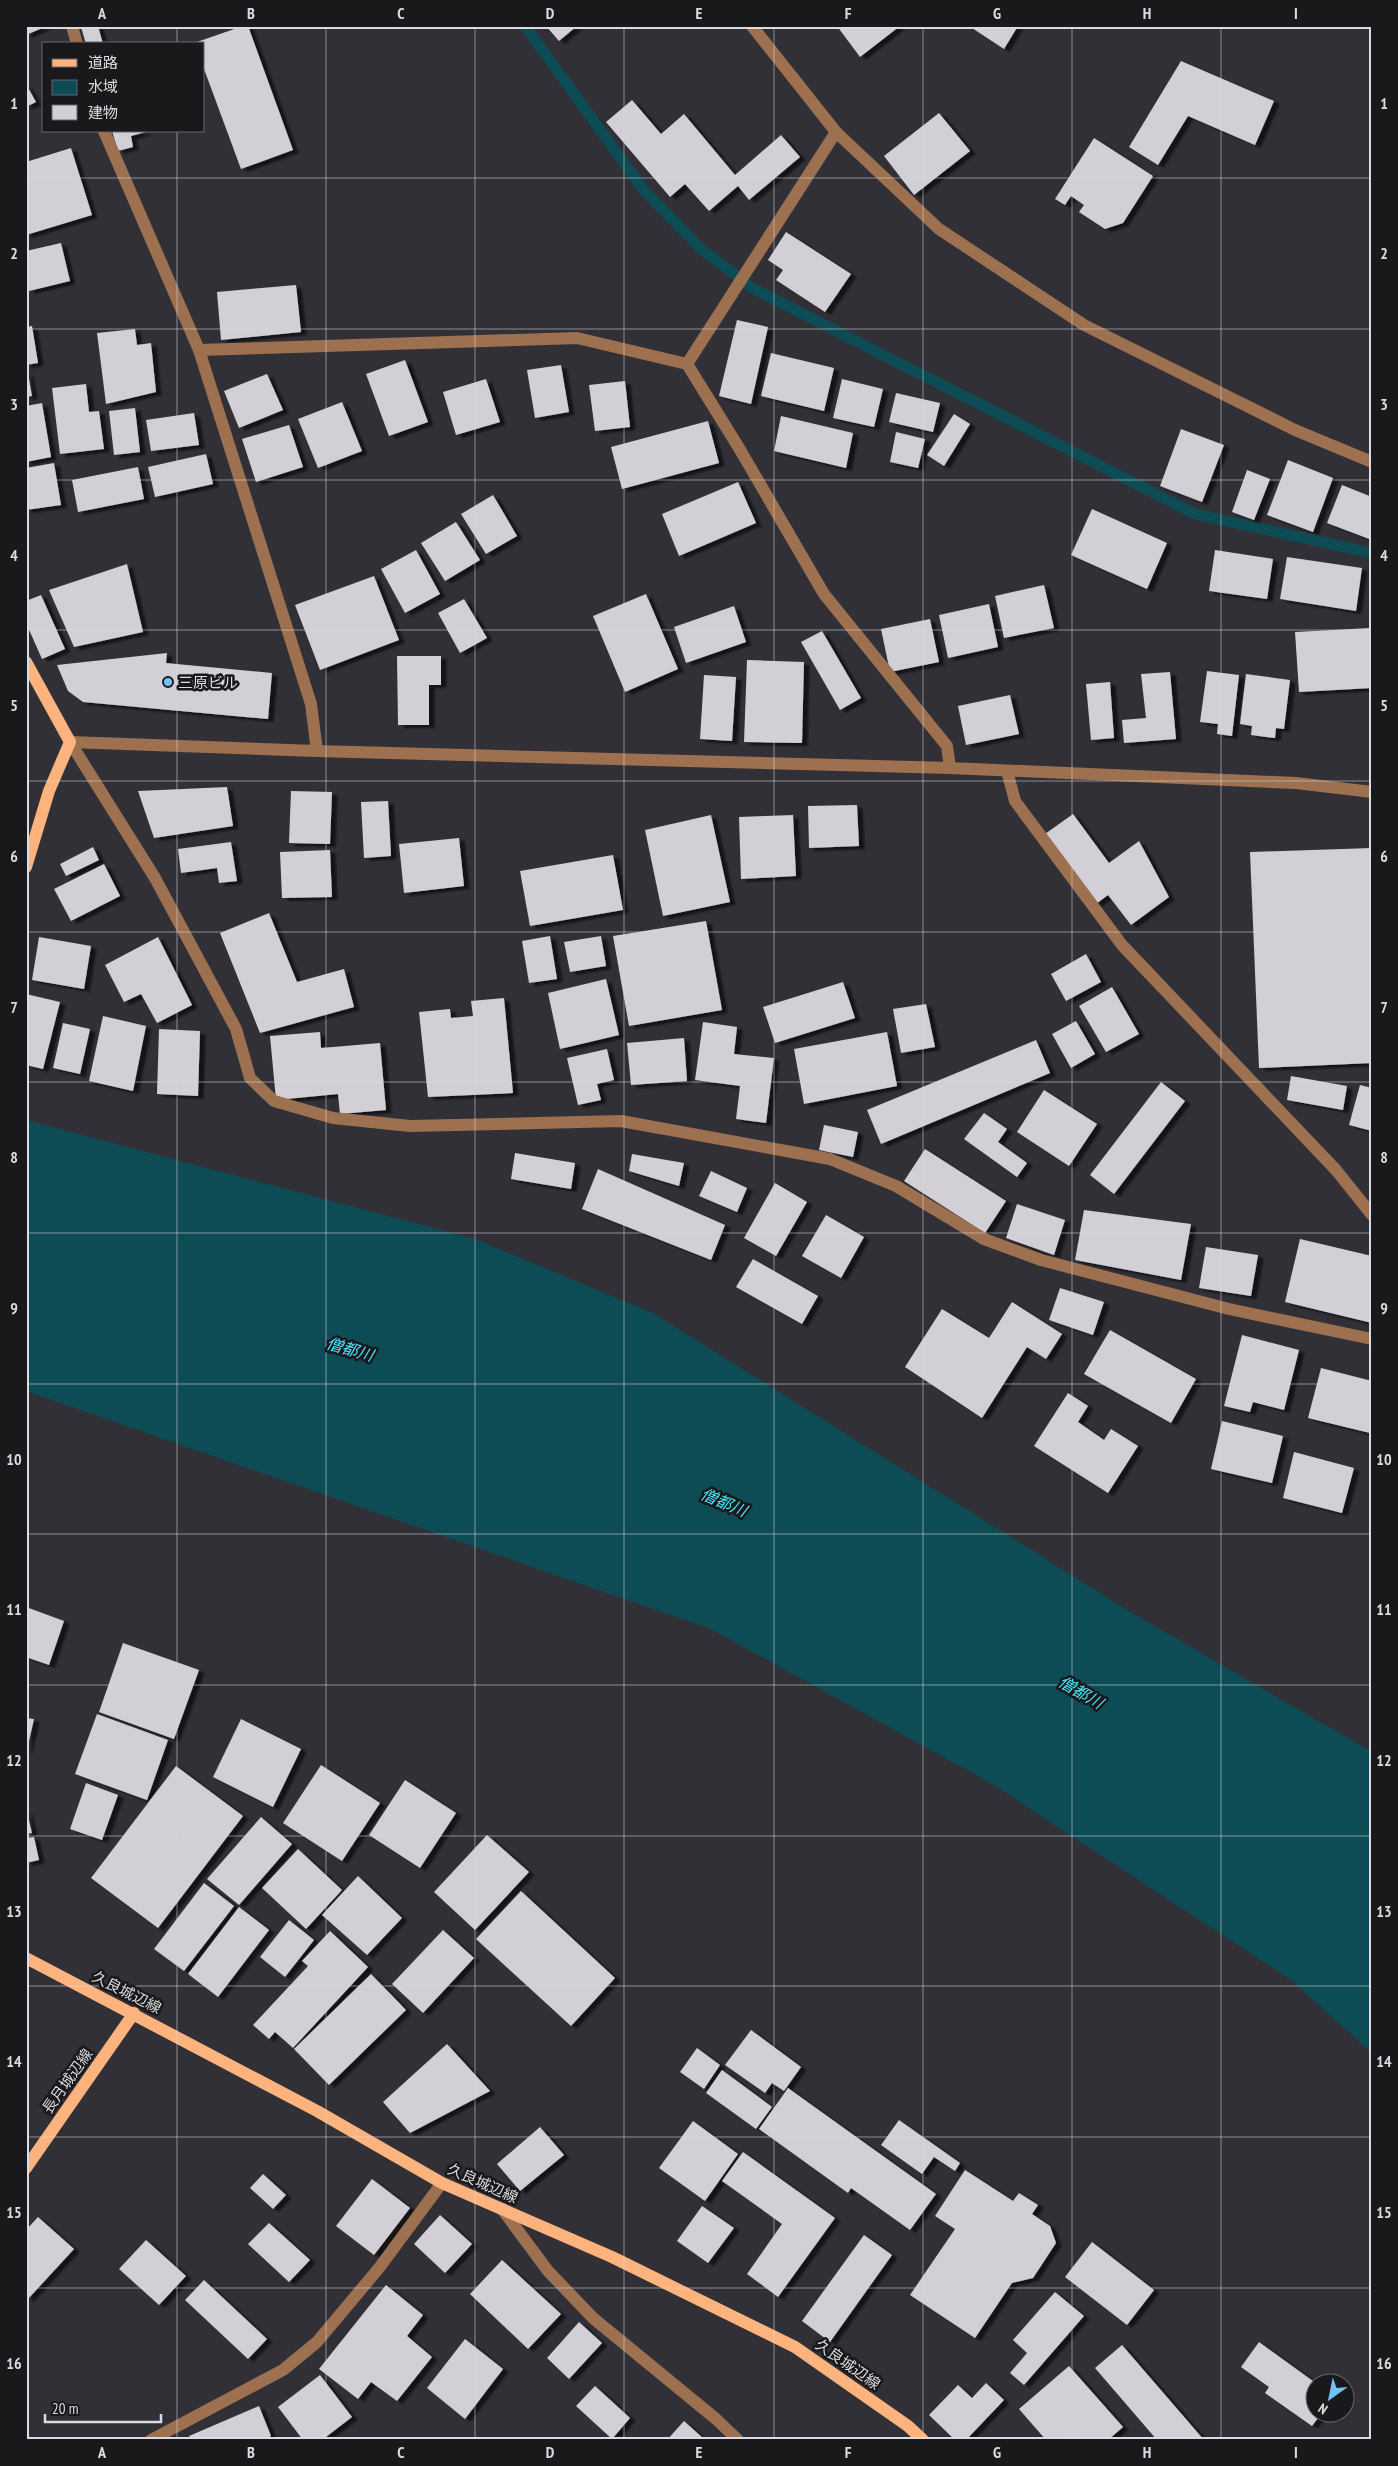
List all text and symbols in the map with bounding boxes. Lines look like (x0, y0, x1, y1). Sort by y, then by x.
text: A (97, 3, 107, 23)
text: B (247, 3, 255, 23)
text: C (397, 3, 405, 23)
text: D (546, 3, 555, 23)
text: E (696, 3, 703, 23)
text: F (845, 3, 852, 23)
text: G (993, 3, 1001, 23)
text: H (1143, 3, 1151, 23)
text: I (1294, 3, 1298, 23)
legend (42, 42, 205, 132)
text: 道路 (88, 53, 118, 72)
text: 水域 (88, 77, 118, 96)
text: 1 (10, 93, 18, 113)
text: 1 (1380, 93, 1388, 113)
text: 建物 (88, 103, 118, 122)
text: 2 (10, 243, 18, 263)
text: 2 (1380, 243, 1388, 263)
text: 3 (10, 394, 18, 414)
text: 3 (1380, 394, 1388, 414)
text: 4 (10, 545, 18, 565)
text: 4 (1380, 545, 1388, 565)
place label: 三原ビル (178, 673, 238, 692)
marker: 三原ビル (162, 676, 174, 688)
text: 5 (10, 695, 18, 715)
text: 5 (1380, 695, 1388, 715)
text: 6 (10, 846, 18, 866)
text: 6 (1380, 846, 1388, 866)
text: 7 (10, 997, 18, 1017)
text: 7 (1380, 997, 1388, 1017)
text: 8 (10, 1147, 18, 1167)
text: 8 (1380, 1147, 1388, 1167)
text: 9 (10, 1298, 18, 1318)
text: 9 (1380, 1298, 1388, 1318)
water label: 僧都川 (324, 1333, 378, 1366)
text: 10 (6, 1449, 22, 1469)
text: 10 (1376, 1449, 1392, 1469)
water label: 僧都川 (698, 1483, 752, 1521)
text: 11 (6, 1599, 22, 1619)
text: 11 (1376, 1599, 1392, 1619)
water label: 僧都川 (1055, 1671, 1109, 1714)
text: 12 (6, 1750, 22, 1770)
text: 12 (1376, 1750, 1392, 1770)
text: 13 (6, 1901, 22, 1921)
text: 13 (1376, 1901, 1392, 1921)
street label: 久良城辺線 (89, 1967, 165, 2017)
street label: 長月城辺線 (38, 2045, 96, 2117)
text: 14 (6, 2051, 22, 2071)
text: 14 (1376, 2051, 1392, 2071)
street label: 久良城辺線 (445, 2159, 521, 2207)
text: 15 (6, 2202, 22, 2222)
text: 15 (1376, 2202, 1392, 2222)
street label: 久良城辺線 (812, 2335, 884, 2393)
text: 16 (6, 2353, 22, 2373)
text: 16 (1376, 2353, 1392, 2373)
north arrow (1306, 2374, 1356, 2424)
scale bar (45, 2391, 161, 2423)
text: 20 m (52, 2399, 78, 2418)
text: N (1315, 2399, 1331, 2419)
text: A (97, 2442, 107, 2462)
text: B (247, 2442, 255, 2462)
text: C (397, 2442, 405, 2462)
text: D (546, 2442, 555, 2462)
text: E (696, 2442, 703, 2462)
text: F (845, 2442, 852, 2462)
text: G (993, 2442, 1001, 2462)
text: H (1143, 2442, 1151, 2462)
text: I (1294, 2442, 1298, 2462)

